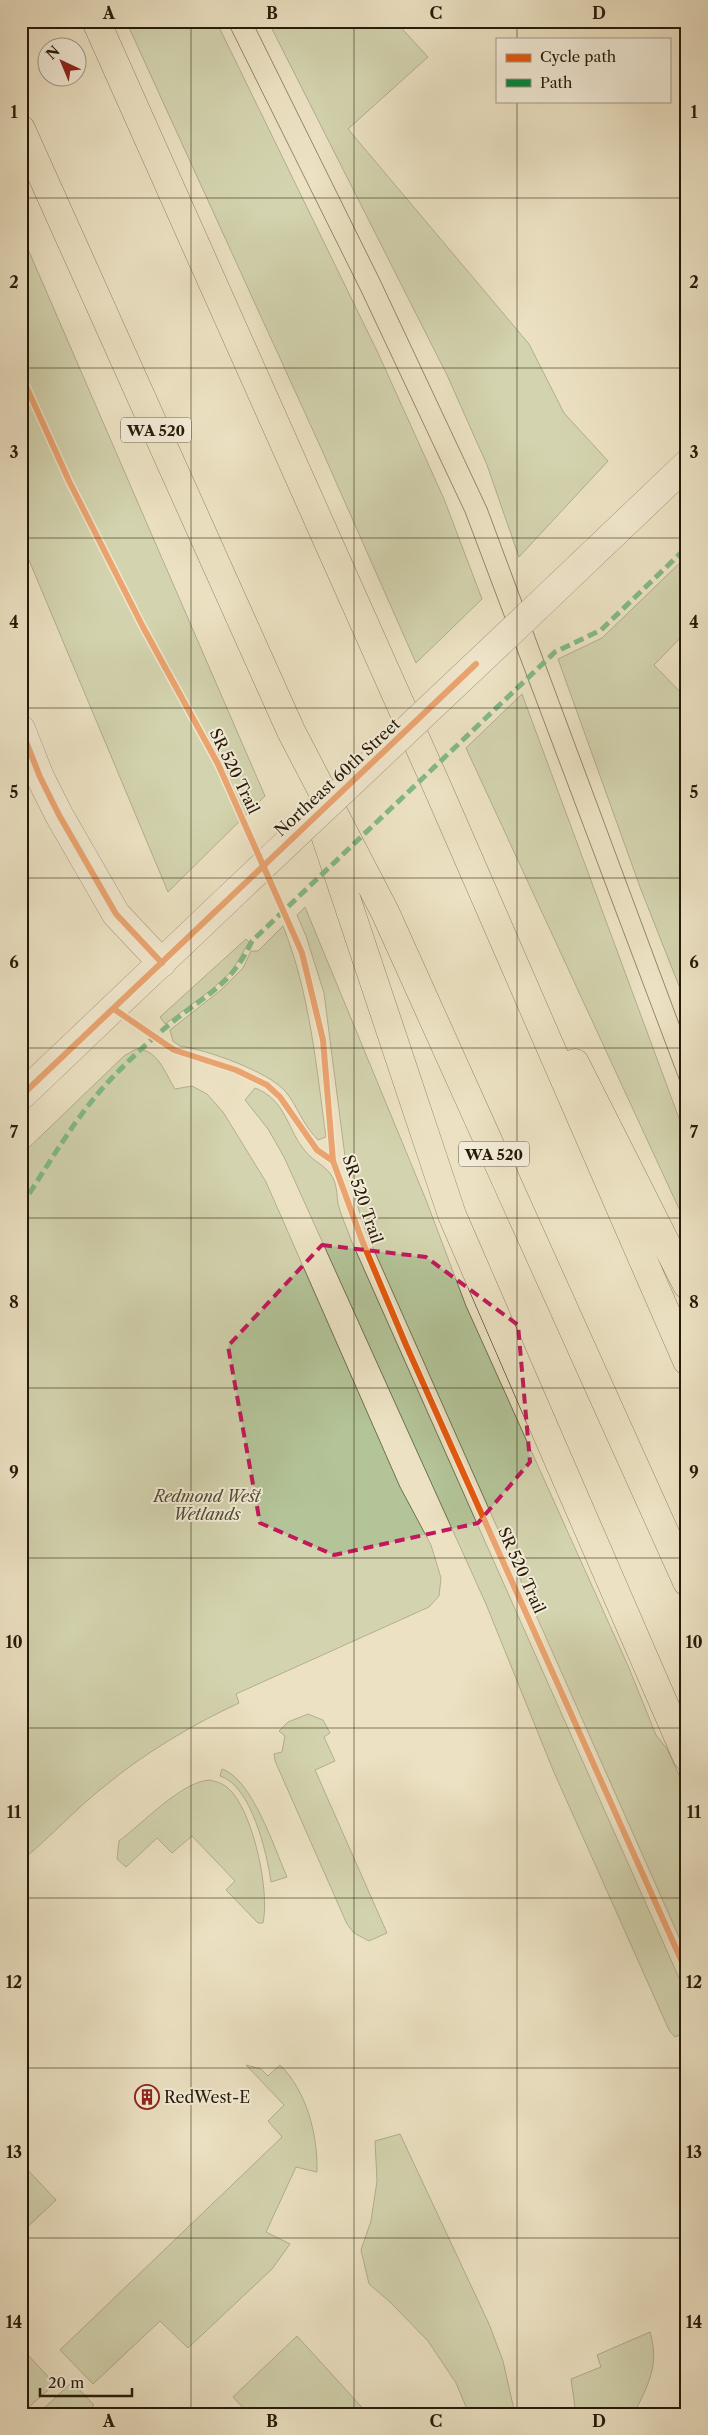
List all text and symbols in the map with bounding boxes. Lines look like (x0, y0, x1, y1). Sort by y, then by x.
text: A (102, 3, 116, 23)
text: B (266, 3, 278, 23)
text: C (430, 3, 442, 23)
text: D (592, 3, 606, 23)
north arrow (38, 38, 88, 88)
legend (496, 38, 670, 102)
text: N (42, 42, 64, 63)
text: Cycle path (540, 47, 617, 66)
text: Path (540, 73, 573, 92)
text: 1 (10, 102, 18, 122)
text: 1 (690, 102, 698, 122)
text: 2 (9, 272, 19, 292)
text: 2 (689, 272, 699, 292)
road number: WA 520 (121, 418, 191, 442)
text: 3 (9, 442, 19, 462)
text: 3 (689, 442, 699, 462)
text: 4 (9, 612, 19, 632)
text: 4 (689, 612, 699, 632)
street label: Northeast 60th Street (270, 714, 404, 840)
street label: SR 520 Trail (206, 725, 264, 817)
text: 5 (10, 782, 19, 802)
text: 5 (690, 782, 699, 802)
text: 6 (9, 952, 19, 972)
text: 6 (689, 952, 699, 972)
text: 7 (10, 1122, 19, 1142)
text: 7 (690, 1122, 699, 1142)
road number: WA 520 (459, 1142, 529, 1166)
street label: SR 520 Trail (338, 1152, 388, 1246)
text: 8 (9, 1292, 19, 1312)
text: 8 (689, 1292, 699, 1312)
text: 9 (9, 1462, 19, 1482)
text: 9 (689, 1462, 699, 1482)
park label: Redmond West Wetlands (152, 1486, 261, 1524)
street label: SR 520 Trail (494, 1524, 550, 1617)
text: 10 (5, 1632, 23, 1652)
text: 10 (685, 1632, 703, 1652)
text: 11 (7, 1802, 22, 1822)
text: 11 (687, 1802, 702, 1822)
text: 12 (6, 1972, 22, 1992)
text: 12 (686, 1972, 702, 1992)
building icon: RedWest-E (134, 2084, 160, 2110)
place label: RedWest-E (164, 2087, 250, 2107)
text: 13 (6, 2142, 22, 2162)
text: 13 (686, 2142, 702, 2162)
text: 14 (6, 2312, 22, 2332)
text: 14 (686, 2312, 702, 2332)
scale bar (40, 2365, 132, 2397)
text: 20 m (48, 2373, 84, 2392)
text: A (102, 2411, 116, 2431)
text: B (266, 2411, 278, 2431)
text: C (430, 2411, 442, 2431)
text: D (592, 2411, 606, 2431)

